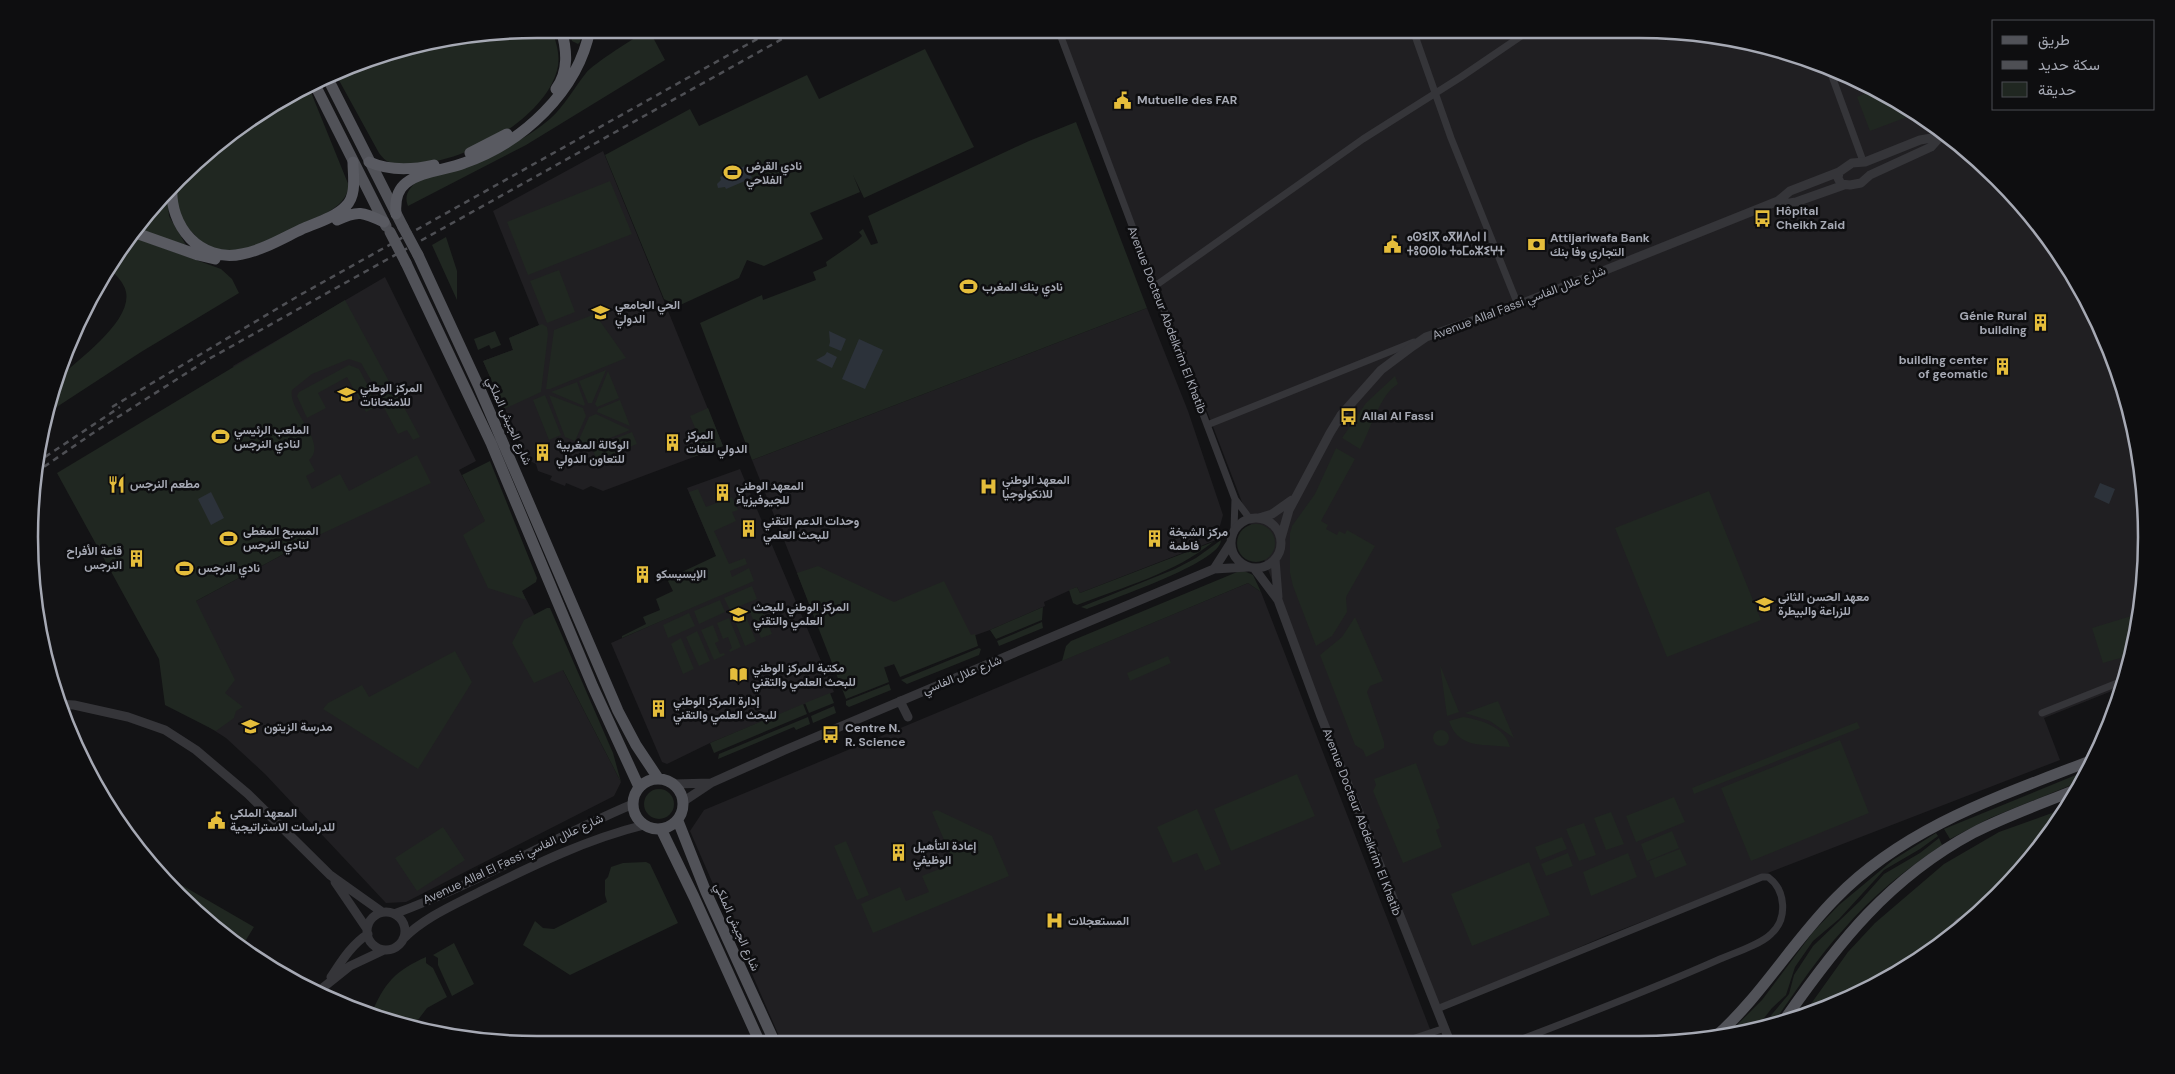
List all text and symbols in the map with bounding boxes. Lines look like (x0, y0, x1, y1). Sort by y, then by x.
legend (1992, 20, 2155, 110)
text: طريق (2038, 30, 2070, 50)
text: سكة حديد (2038, 55, 2100, 75)
text: حديقة (2038, 80, 2076, 100)
public building icon: Mutuelle des FAR (1113, 90, 1133, 110)
place label: Mutuelle des FAR (1137, 92, 1238, 108)
place label: نادي القرض الفلاحي (746, 158, 802, 190)
sports icon: نادي القرض الفلاحي (722, 163, 742, 183)
place label: Hôpital Cheikh Zaid (1776, 203, 1845, 233)
bus stop icon: Hôpital Cheikh Zaid (1752, 208, 1772, 228)
street label: Avenue Docteur Abdelkrim El Khatib (1124, 224, 1210, 416)
place label: ⴰⵙⵉⵏⴳ ⴰⴳⵍⴷⴰⵏ ⵏ ⵜⵓⵙⵙⵏⴰ ⵜⴰⵎⴰⵣⵉⵖⵜ (1407, 229, 1505, 259)
place label: Attijariwafa Bank التجاري وفا بنك (1550, 230, 1650, 262)
public building icon: ⴰⵙⵉⵏⴳ ⴰⴳⵍⴷⴰⵏ ⵏ ⵜⵓⵙⵙⵏⴰ ⵜⴰⵎⴰⵣⵉⵖⵜ (1383, 234, 1403, 254)
bank icon: Attijariwafa Bank التجاري وفا بنك (1526, 235, 1546, 255)
street label: Avenue Allal Fassi شارع علال الفاسي (1430, 262, 1609, 345)
sports icon: نادي بنك المغرب (958, 277, 978, 297)
place label: نادي بنك المغرب (982, 279, 1063, 297)
place label: الحي الجامعي الدولي (615, 297, 680, 329)
school or university icon: الحي الجامعي الدولي (591, 302, 611, 322)
place label: Génie Rural building (1960, 308, 2027, 338)
building icon: Génie Rural building (2031, 313, 2051, 333)
place label: building center of geomatic (1899, 352, 1988, 382)
building icon: building center of geomatic (1992, 357, 2012, 377)
street label: شارع الجيش الملكي (481, 374, 536, 468)
place label: المركز الوطني للامتحانات (360, 380, 422, 410)
school or university icon: المركز الوطني للامتحانات (336, 385, 356, 405)
bus stop icon: Allal Al Fassi (1338, 406, 1358, 426)
place label: Allal Al Fassi (1362, 408, 1434, 424)
place label: الملعب الرئيسي لنادي النرجس (234, 422, 309, 454)
sports icon: الملعب الرئيسي لنادي النرجس (210, 427, 230, 447)
place label: المركز الدولي للغات (685, 427, 747, 459)
building icon: المركز الدولي للغات (662, 432, 682, 452)
place label: الوكالة المغربية للتعاون الدولي (556, 437, 629, 469)
building icon: الوكالة المغربية للتعاون الدولي (532, 442, 552, 462)
place label: المعهد الوطني للانكولوجيا (1002, 472, 1070, 502)
restaurant icon: مطعم النرجس (106, 474, 126, 494)
place label: مطعم النرجس (130, 476, 200, 492)
hospital icon: المعهد الوطني للانكولوجيا (978, 477, 998, 497)
place label: المعهد الوطني للجيوفيزياء (736, 478, 804, 508)
building icon: المعهد الوطني للجيوفيزياء (712, 483, 732, 503)
place label: وحدات الدعم التقني للبحث العلمي (763, 513, 860, 545)
building icon: وحدات الدعم التقني للبحث العلمي (739, 518, 759, 538)
place label: المسبح المغطى لنادي النرجس (243, 523, 319, 555)
place label: مركز الشيخة فاطمة (1169, 524, 1228, 554)
sports icon: المسبح المغطى لنادي النرجس (219, 528, 239, 548)
building icon: مركز الشيخة فاطمة (1145, 529, 1165, 549)
place label: قاعة الأفراح النرجس (66, 543, 122, 573)
building icon: قاعة الأفراح النرجس (126, 548, 146, 568)
sports icon: نادي النرجس (174, 558, 194, 578)
place label: نادي النرجس (198, 560, 260, 578)
building icon: اﻹيسيسكو (632, 564, 652, 584)
place label: اﻹيسيسكو (656, 566, 706, 582)
place label: معهد الحسن الثاني للزراعة والبيطرة (1778, 589, 1870, 619)
school or university icon: معهد الحسن الثاني للزراعة والبيطرة (1754, 594, 1774, 614)
place label: المركز الوطني للبحث العلمي والتقني (753, 599, 849, 631)
school or university icon: المركز الوطني للبحث العلمي والتقني (729, 604, 749, 624)
street label: شارع علال الفاسي (920, 652, 1005, 700)
place label: مكتبة المركز الوطني للبحث العلمي والتقني (752, 660, 856, 692)
library icon: مكتبة المركز الوطني للبحث العلمي والتقني (728, 665, 748, 685)
place label: إدارة المركز الوطني للبحث العلمي والتقني (673, 693, 777, 725)
building icon: إدارة المركز الوطني للبحث العلمي والتقني (649, 698, 669, 718)
school or university icon: مدرسة الزيتون (240, 717, 260, 737)
place label: مدرسة الزيتون (264, 719, 333, 735)
place label: Centre N. R. Science (845, 720, 905, 750)
bus stop icon: Centre N. R. Science (821, 725, 841, 745)
street label: Avenue Docteur Abdelkrim El Khatib (1319, 726, 1405, 918)
place label: المعهد الملكي للدراسات الاستراتيجية (230, 805, 335, 835)
public building icon: المعهد الملكي للدراسات الاستراتيجية (206, 810, 226, 830)
street label: Avenue Allal El Fassi شارع علال الفاسي (420, 810, 607, 910)
place label: إعادة التأهيل الوظيفي (913, 838, 976, 870)
building icon: إعادة التأهيل الوظيفي (889, 843, 909, 863)
street label: شارع الجيش الملكي (709, 880, 764, 974)
hospital icon: المستعجلات (1044, 911, 1064, 931)
place label: المستعجلات (1068, 913, 1129, 929)

